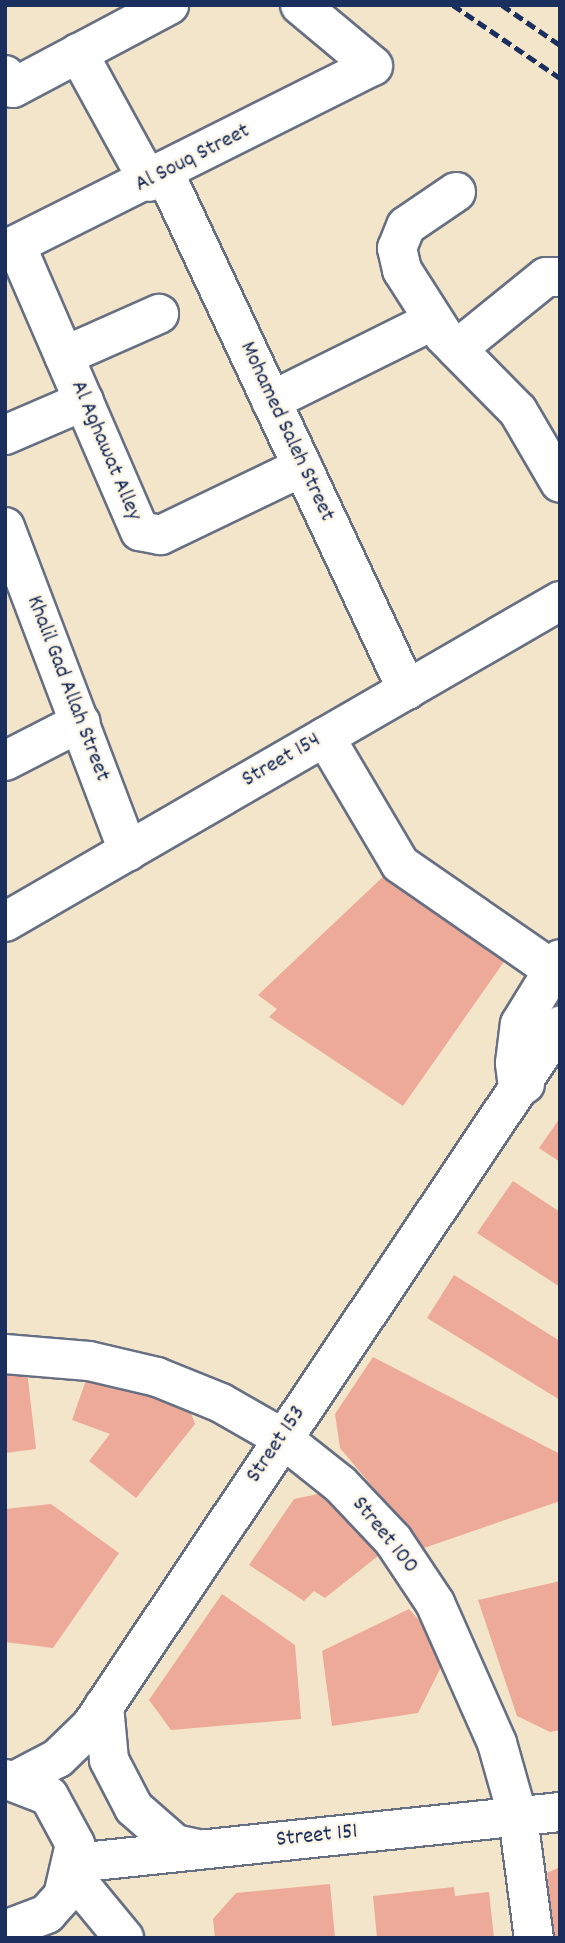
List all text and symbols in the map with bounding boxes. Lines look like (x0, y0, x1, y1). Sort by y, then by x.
street label: Al Souq Street (131, 118, 255, 200)
street label: Mohamed Saleh Street (232, 338, 340, 526)
street label: Al Aghawat Alley (63, 377, 147, 525)
street label: Khalil Gad Allah Street (19, 592, 115, 786)
street label: Street 154 (238, 727, 326, 795)
street label: Street 153 (241, 1401, 313, 1489)
street label: Street 100 (345, 1492, 423, 1580)
street label: Street 151 (275, 1819, 359, 1855)

